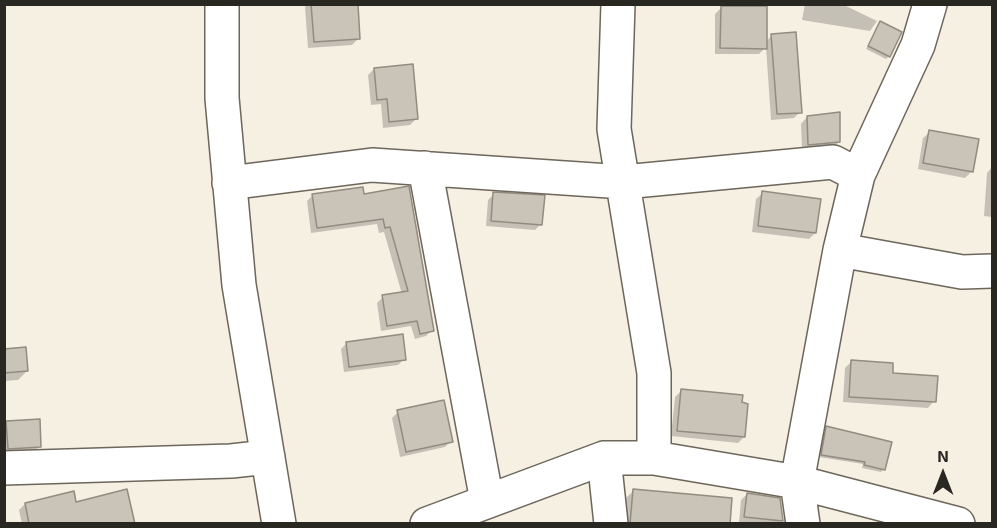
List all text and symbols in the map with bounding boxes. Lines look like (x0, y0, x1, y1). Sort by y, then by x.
north arrow (913, 444, 973, 504)
text: N (937, 446, 949, 465)

